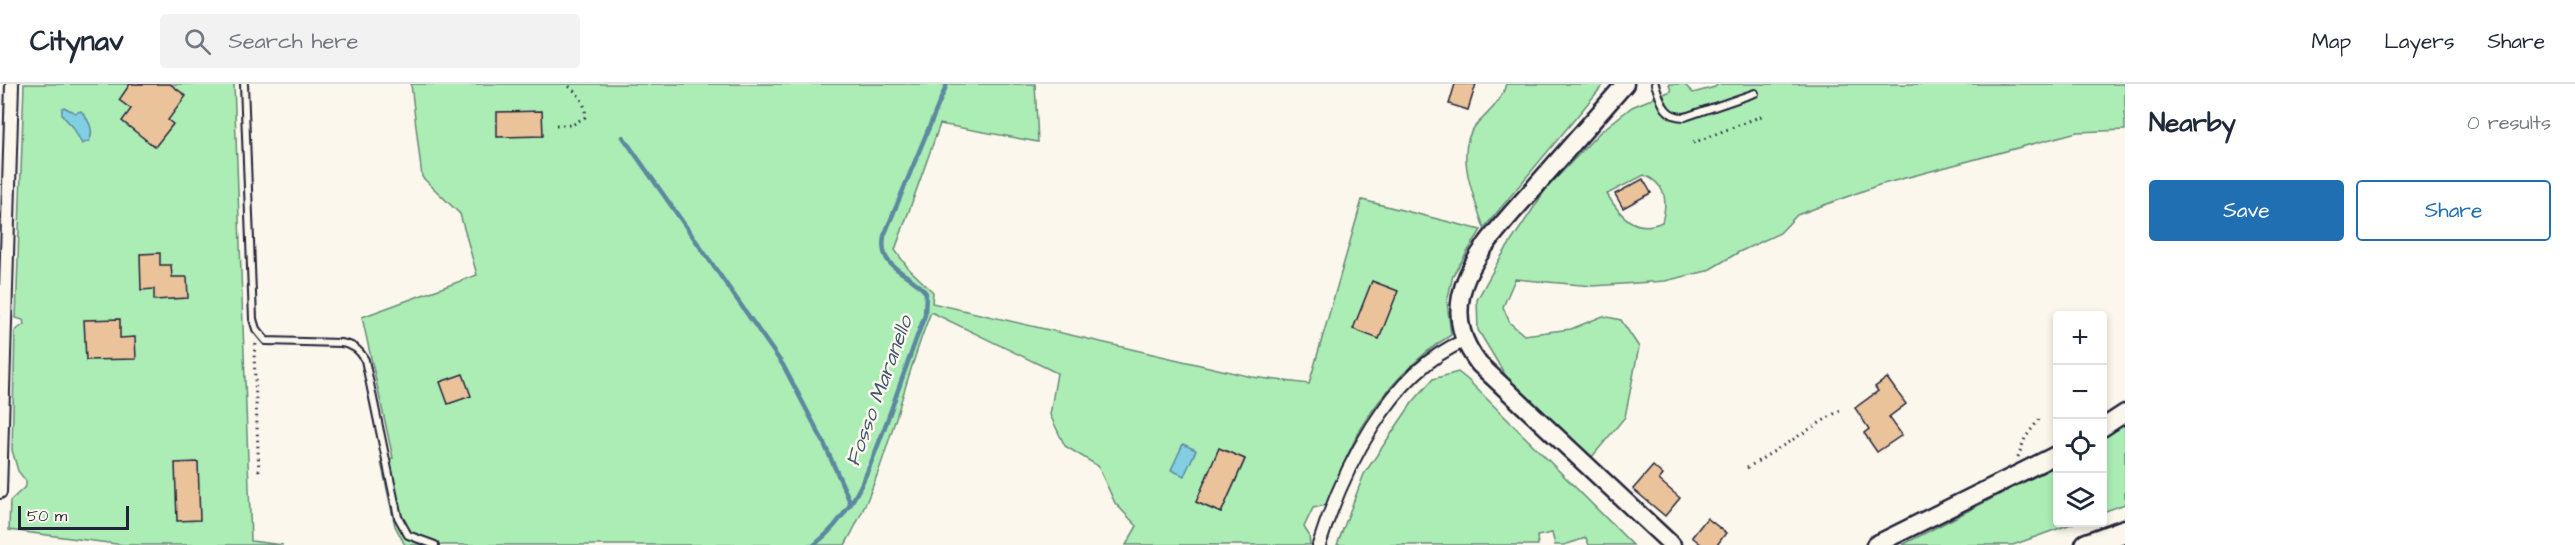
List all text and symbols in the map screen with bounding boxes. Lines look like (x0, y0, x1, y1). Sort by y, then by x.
search box (160, 14, 580, 68)
text: Citynav (30, 22, 124, 61)
icon: search (181, 25, 214, 58)
text: Search here (229, 26, 358, 57)
text: Map (2311, 27, 2351, 56)
text: Layers (2384, 27, 2454, 56)
text: Share (2487, 27, 2545, 56)
text: Nearby (2149, 105, 2236, 141)
text: 0 results (2467, 109, 2551, 137)
button: Save (2149, 180, 2344, 241)
button: Share (2356, 180, 2551, 241)
water label: Fosso Maranello (838, 310, 920, 470)
map controls (2053, 311, 2107, 527)
button: + (2053, 311, 2107, 365)
button: − (2053, 365, 2107, 419)
button: locate (2053, 419, 2107, 473)
button: layers (2053, 473, 2107, 527)
scale bar (18, 503, 129, 530)
text: 50 m (27, 505, 67, 527)

